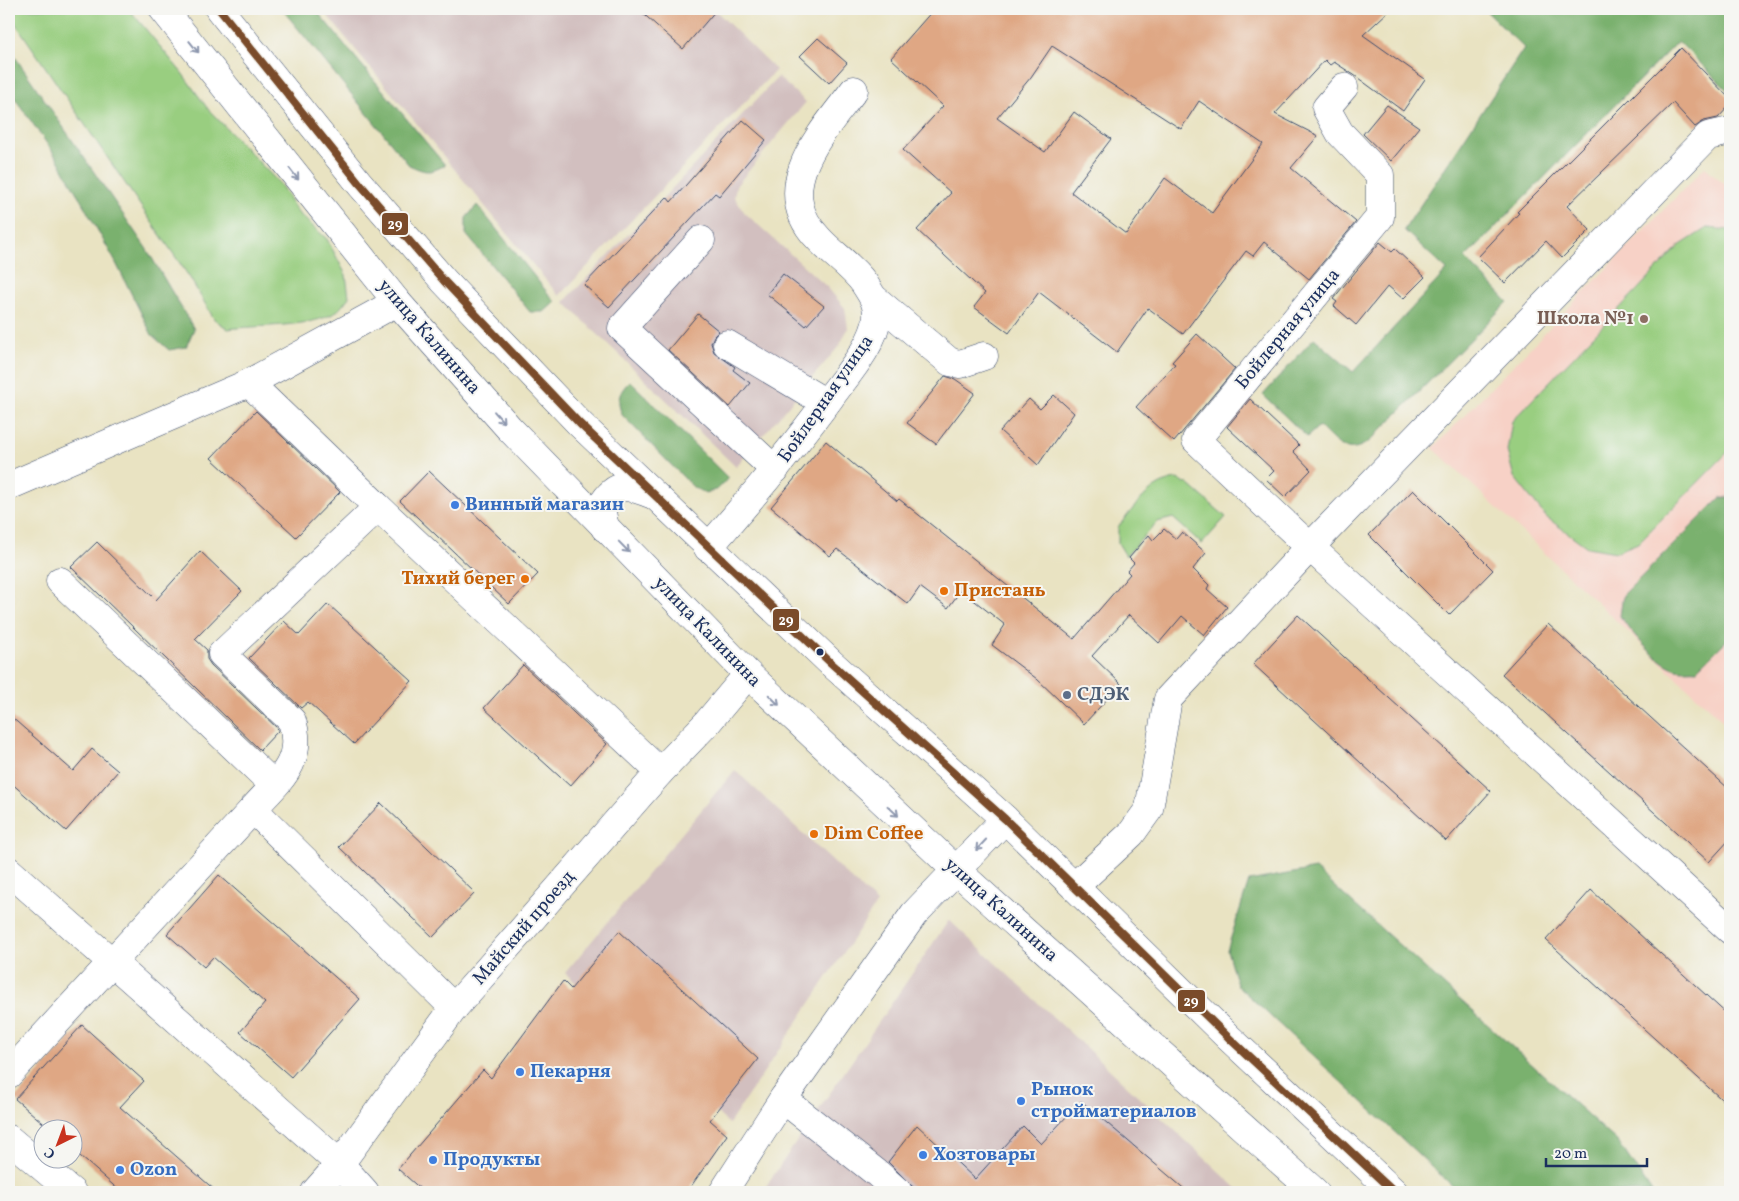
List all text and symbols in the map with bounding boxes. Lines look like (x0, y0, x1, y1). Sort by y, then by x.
one-way arrow (188, 40, 199, 53)
one-way arrow (289, 168, 300, 181)
line badge: 29 (381, 212, 409, 236)
text: 29 (388, 216, 403, 235)
street label: Бойлерная улица (1230, 263, 1346, 395)
street label: улица Калинина (372, 274, 486, 400)
place label: Школа №1 (1537, 306, 1634, 332)
marker: Школа №1 (1638, 313, 1650, 325)
street label: Бойлерная улица (772, 330, 880, 468)
one-way arrow (493, 410, 505, 423)
place label: Винный магазин (465, 492, 624, 518)
marker: Винный магазин (449, 499, 461, 511)
one-way arrow (618, 540, 630, 553)
place label: Тихий берег (401, 566, 515, 592)
street label: улица Калинина (647, 571, 767, 693)
marker: Тихий берег (519, 573, 531, 585)
place label: Пристань (954, 578, 1046, 604)
marker: Пристань (938, 585, 950, 597)
line badge: 29 (772, 608, 800, 632)
text: 29 (779, 612, 794, 631)
unlabelled marker (815, 647, 825, 657)
place label: СДЭК (1077, 682, 1130, 708)
marker: СДЭК (1061, 689, 1073, 701)
one-way arrow (768, 694, 780, 706)
one-way arrow (886, 805, 899, 817)
place label: Dim Coffee (824, 821, 924, 847)
marker: Dim Coffee (808, 828, 820, 840)
one-way arrow (975, 839, 987, 851)
street label: улица Калинина (938, 852, 1064, 968)
street label: Майский проезд (467, 865, 581, 991)
line badge: 29 (1177, 989, 1206, 1013)
text: 29 (1184, 993, 1199, 1012)
place label: Пекарня (530, 1059, 611, 1085)
marker: Пекарня (514, 1066, 526, 1078)
place label: Рынок стройматериалов (1031, 1077, 1197, 1125)
marker: Рынок стройматериалов (1015, 1095, 1027, 1107)
north arrow (32, 1118, 82, 1168)
scale bar (1546, 1136, 1648, 1168)
text: С (41, 1142, 60, 1163)
place label: Хозтовары (933, 1142, 1035, 1168)
text: 20 m (1554, 1144, 1587, 1165)
place label: Продукты (443, 1147, 540, 1173)
marker: Хозтовары (917, 1149, 929, 1161)
marker: Продукты (427, 1154, 439, 1166)
place label: Ozon (130, 1157, 177, 1183)
marker: Ozon (114, 1164, 126, 1176)

